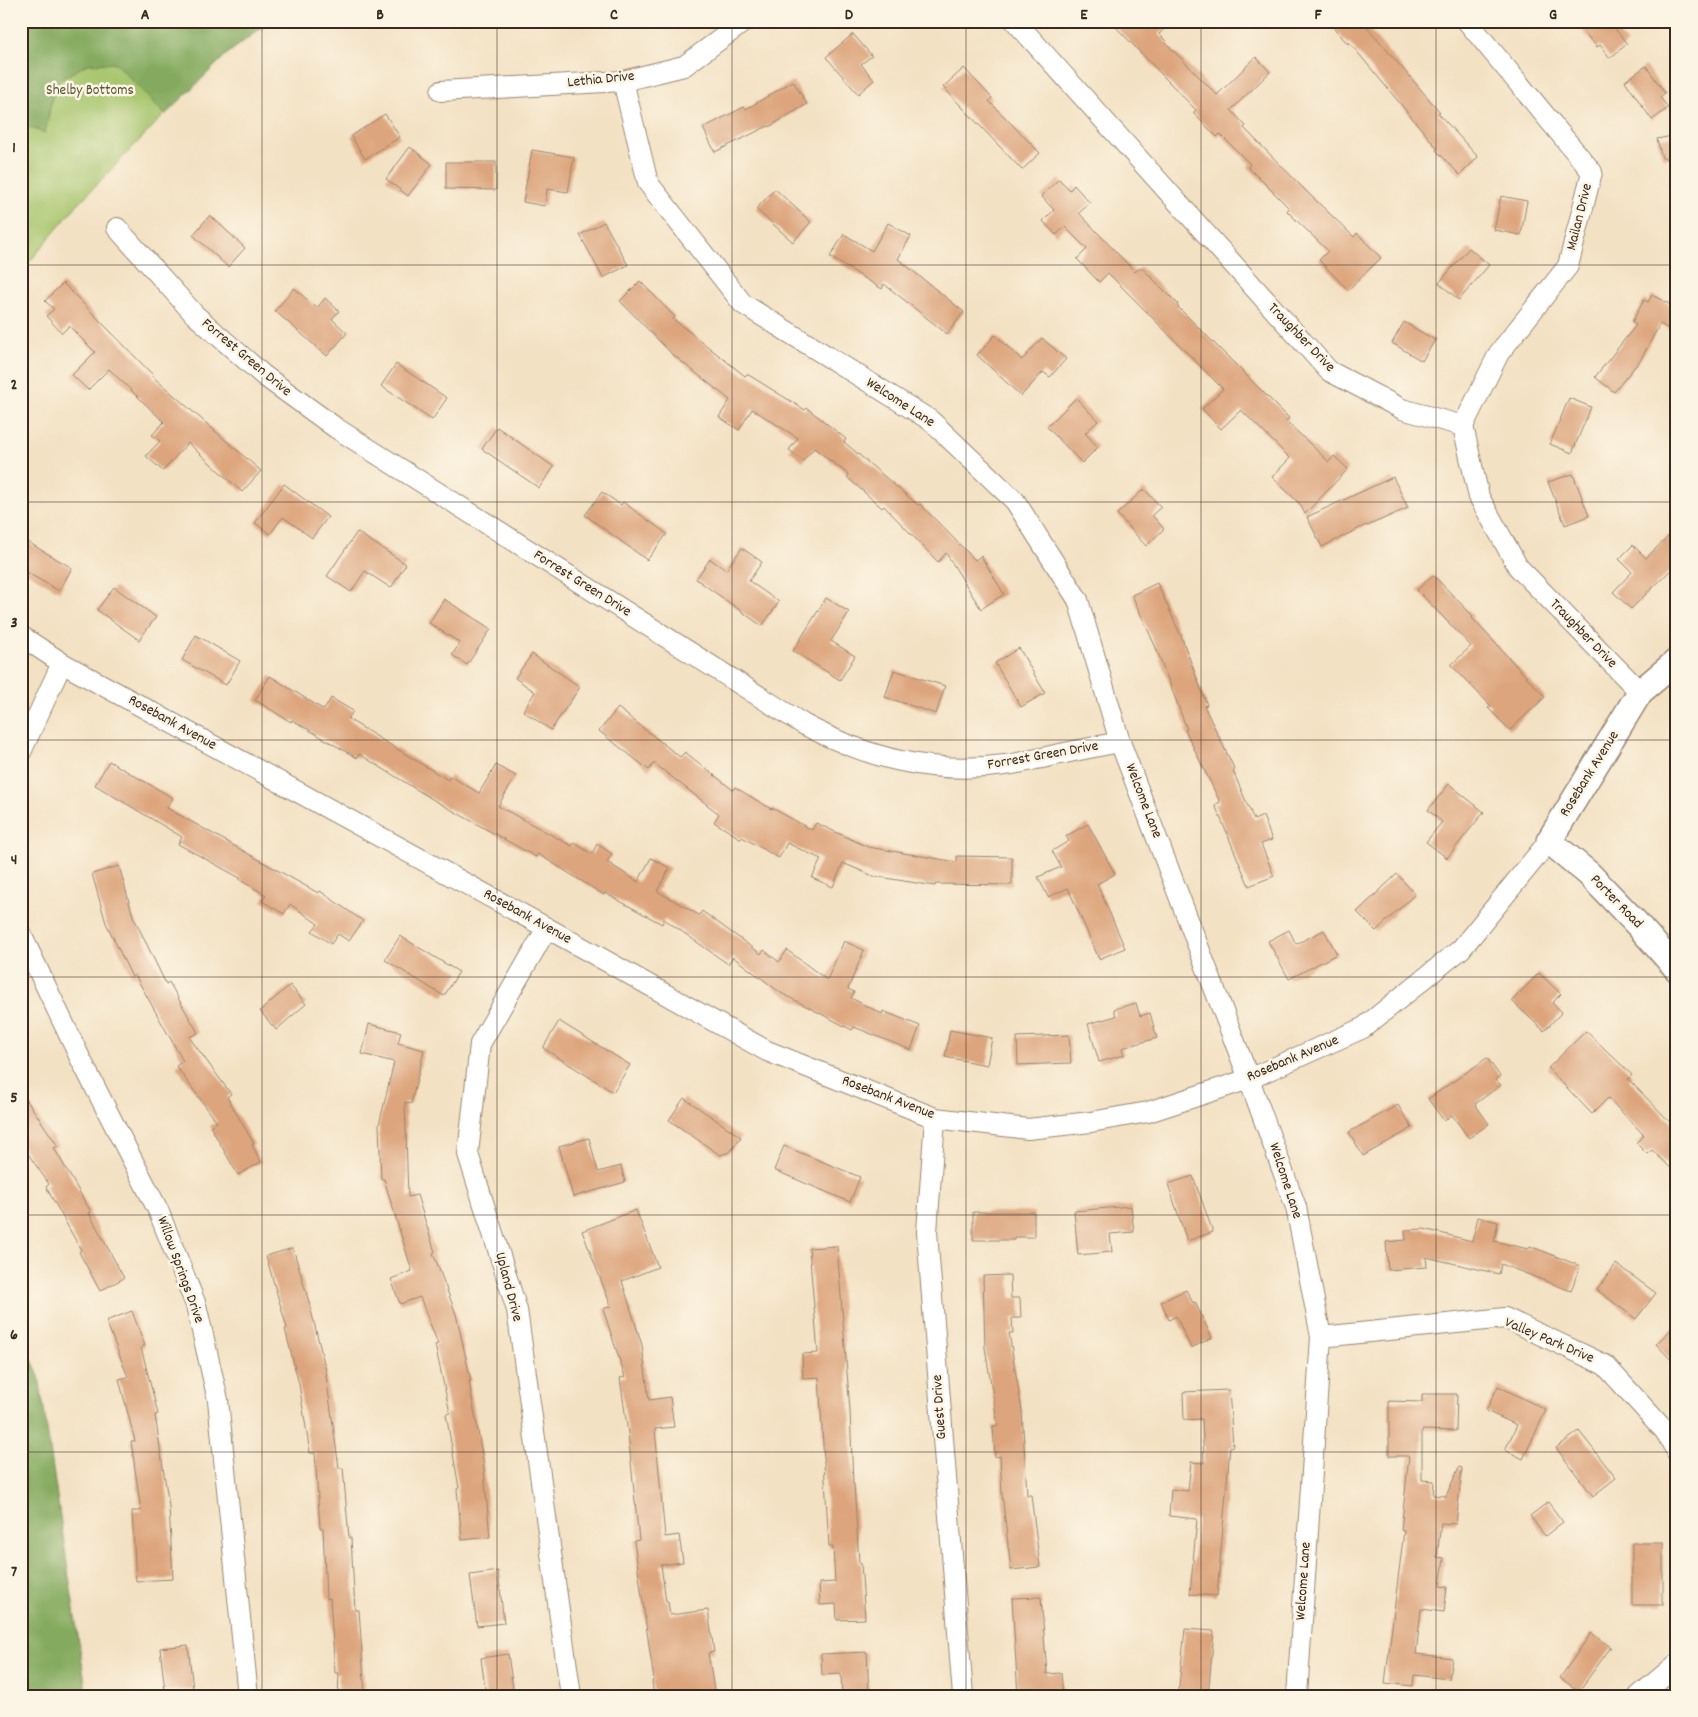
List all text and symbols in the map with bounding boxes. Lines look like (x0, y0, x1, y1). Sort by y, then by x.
text: A (141, 4, 150, 27)
text: B (376, 4, 384, 27)
text: C (610, 4, 618, 27)
text: D (845, 4, 854, 27)
text: E (1080, 4, 1088, 27)
text: F (1314, 4, 1322, 27)
text: G (1549, 4, 1557, 27)
street label: Lethia Drive (566, 66, 636, 94)
park label: Shelby Bottoms (46, 80, 134, 102)
text: 1 (12, 137, 16, 160)
street label: Mailan Drive (1561, 181, 1599, 253)
street label: Traughber Drive (1262, 298, 1340, 378)
street label: Forrest Green Drive (196, 314, 296, 403)
street label: Welcome Lane (861, 372, 939, 434)
text: 2 (11, 374, 18, 397)
street label: Forrest Green Drive (529, 545, 636, 623)
street label: Traughber Drive (1544, 594, 1622, 674)
text: 3 (10, 612, 18, 635)
street label: Rosebank Avenue (124, 690, 221, 757)
street label: Rosebank Avenue (1555, 726, 1626, 821)
street label: Forrest Green Drive (986, 735, 1100, 777)
street label: Welcome Lane (1119, 760, 1167, 842)
text: 4 (11, 849, 17, 872)
street label: Porter Road (1584, 870, 1648, 934)
street label: Rosebank Avenue (479, 884, 576, 951)
street label: Rosebank Avenue (1244, 1030, 1343, 1088)
street label: Rosebank Avenue (838, 1070, 938, 1126)
text: 5 (10, 1087, 18, 1110)
street label: Welcome Lane (1262, 1140, 1308, 1222)
street label: Willow Springs Drive (150, 1213, 210, 1327)
street label: Upland Drive (488, 1250, 528, 1325)
street label: Valley Park Drive (1501, 1312, 1598, 1370)
text: 6 (10, 1324, 18, 1347)
street label: Guest Drive (927, 1374, 953, 1440)
street label: Welcome Lane (1290, 1541, 1318, 1621)
text: 7 (11, 1561, 17, 1584)

